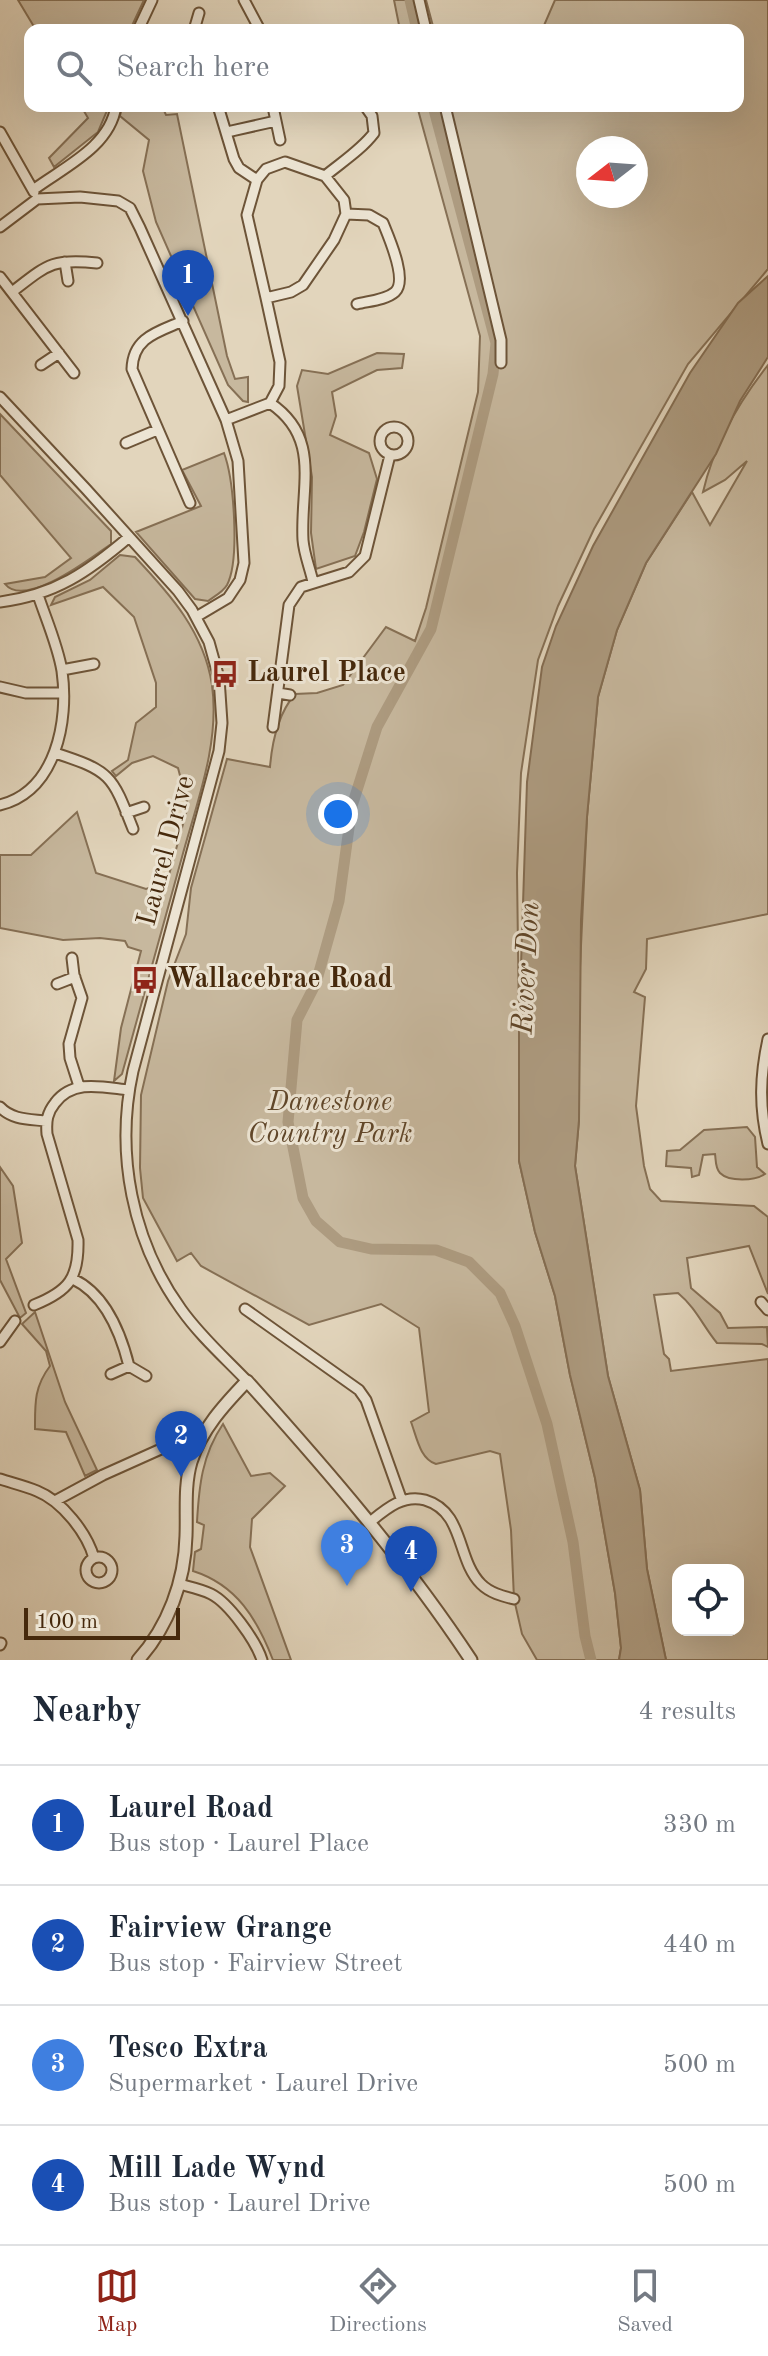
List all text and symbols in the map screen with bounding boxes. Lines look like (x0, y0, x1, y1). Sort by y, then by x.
search box (24, 24, 744, 112)
icon: search (52, 46, 96, 90)
text: Search here (116, 53, 270, 83)
north arrow (576, 136, 648, 208)
pin: 1 (162, 250, 214, 316)
bus stop icon: Laurel Place (210, 659, 240, 689)
place label: Laurel Place (247, 660, 406, 688)
street label: Laurel Drive (133, 773, 201, 929)
your location (318, 794, 358, 834)
water label: River Don (508, 901, 545, 1036)
bus stop icon: Wallacebrae Road (130, 965, 160, 995)
place label: Wallacebrae Road (167, 966, 393, 994)
park label: Danestone Country Park (248, 1089, 412, 1149)
pin: 2 (155, 1411, 207, 1477)
pin: 3 (321, 1520, 373, 1586)
pin: 4 (385, 1526, 437, 1592)
map controls (672, 1564, 744, 1636)
button: locate (672, 1564, 744, 1636)
scale bar (24, 1604, 180, 1640)
text: 100 m (36, 1611, 98, 1633)
text: Nearby (32, 1695, 142, 1729)
text: 4 results (638, 1699, 736, 1725)
text: Laurel Road (108, 1794, 273, 1824)
text: 1 (50, 1812, 66, 1838)
text: 330 m (663, 1812, 736, 1838)
text: Bus stop · Laurel Place (108, 1831, 369, 1857)
text: Fairview Grange (108, 1914, 332, 1944)
text: 2 (50, 1932, 66, 1958)
text: 440 m (663, 1932, 736, 1958)
text: Bus stop · Fairview Street (108, 1951, 403, 1977)
text: Tesco Extra (108, 2034, 268, 2064)
text: 3 (50, 2052, 66, 2078)
text: 500 m (663, 2052, 736, 2078)
text: Supermarket · Laurel Drive (108, 2071, 418, 2097)
text: Mill Lade Wynd (108, 2154, 325, 2184)
text: 4 (50, 2172, 66, 2198)
text: 500 m (663, 2172, 736, 2198)
text: Bus stop · Laurel Drive (108, 2191, 371, 2217)
tab: Map (95, 2264, 139, 2339)
tab: Directions (329, 2264, 427, 2339)
tab: Saved (617, 2264, 673, 2339)

